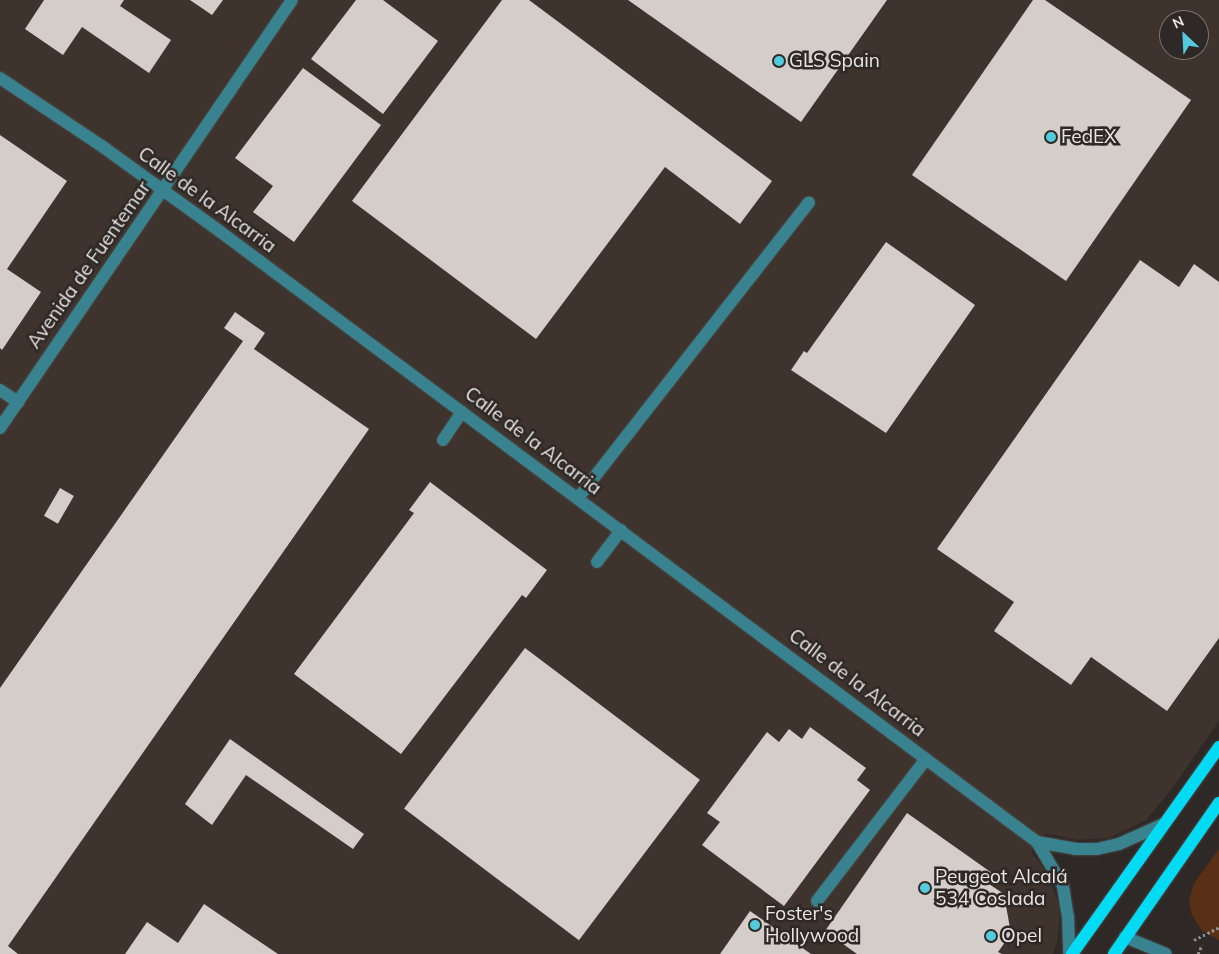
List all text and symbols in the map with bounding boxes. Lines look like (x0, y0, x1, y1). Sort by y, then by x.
north arrow (1159, 10, 1209, 60)
text: N (1169, 12, 1187, 33)
place label: GLS Spain (789, 50, 880, 72)
marker: GLS Spain (773, 55, 785, 67)
place label: FedEX (1061, 126, 1116, 148)
marker: FedEX (1045, 131, 1057, 143)
street label: Calle de la Alcarria (134, 142, 280, 258)
street label: Avenida de Fuentemar (23, 177, 155, 353)
street label: Calle de la Alcarria (460, 382, 606, 500)
street label: Calle de la Alcarria (784, 624, 930, 742)
place label: Peugeot Alcalá 534 Coslada (935, 866, 1068, 910)
marker: Peugeot Alcalá 534 Coslada (919, 882, 931, 894)
place label: Foster's Hollywood (765, 903, 859, 947)
marker: Foster's Hollywood (749, 919, 761, 931)
place label: Opel (1001, 925, 1042, 947)
marker: Opel (985, 930, 997, 942)

